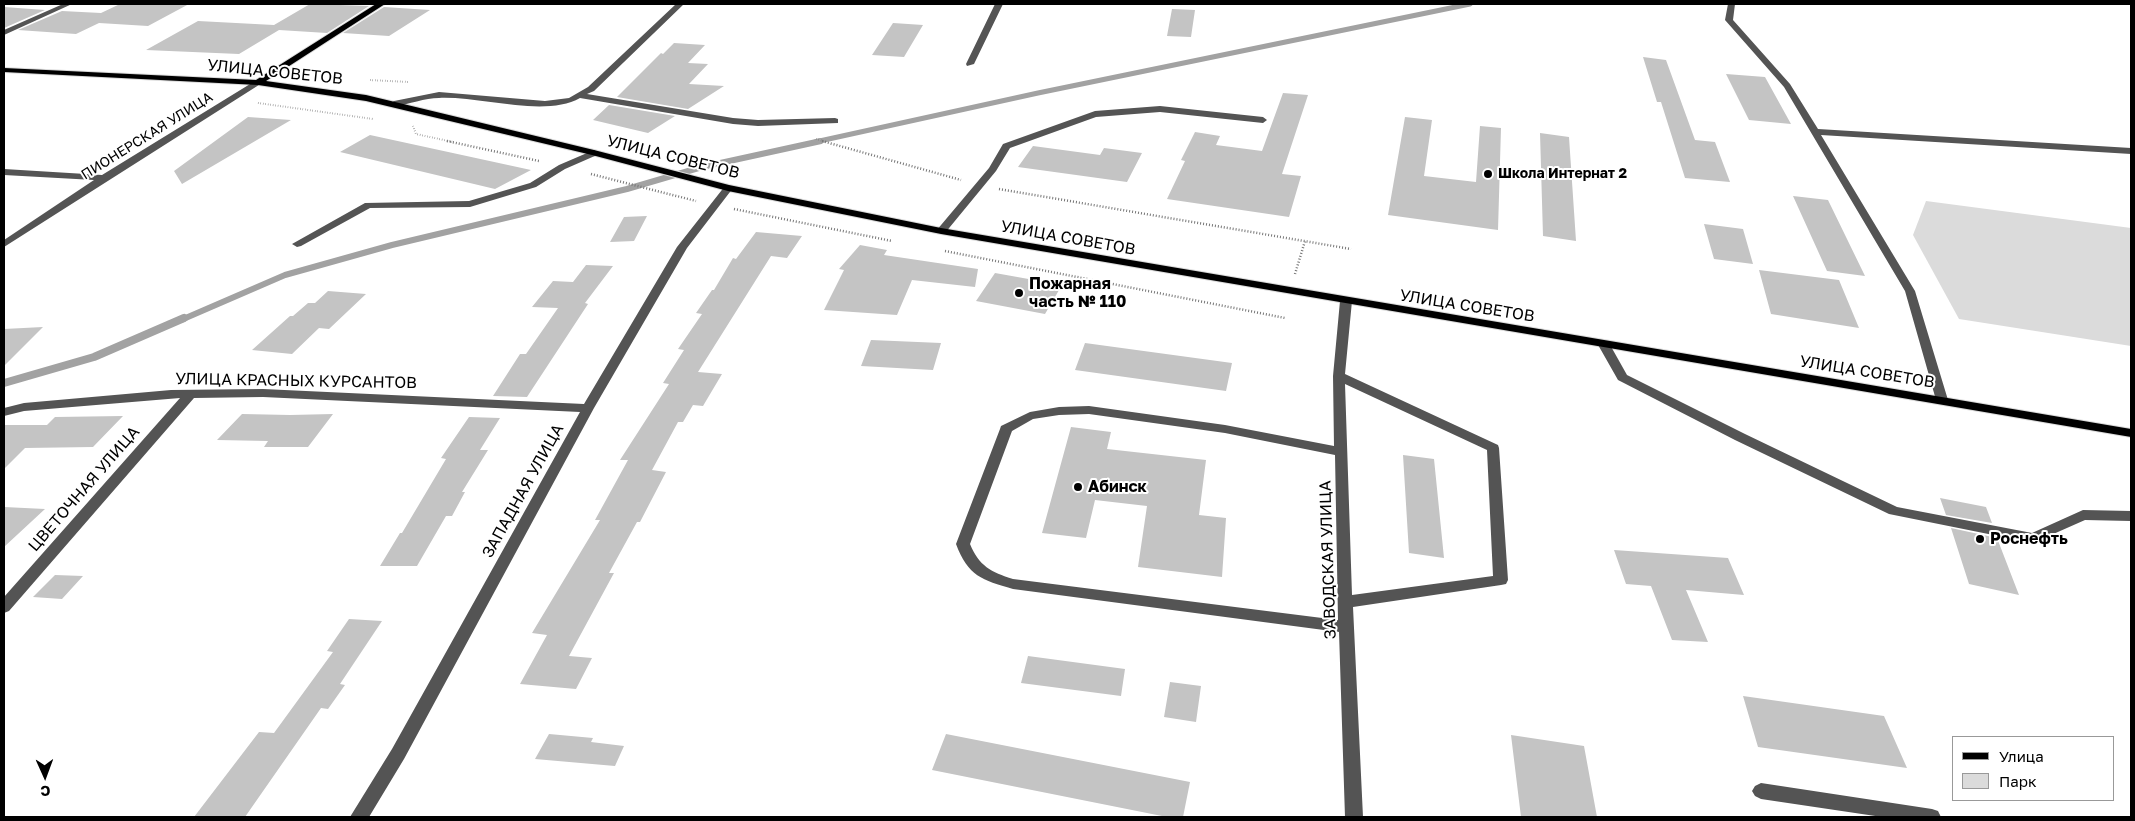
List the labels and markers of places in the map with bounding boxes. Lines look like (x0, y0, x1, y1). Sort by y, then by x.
place label: Школа Интернат 2 (1498, 166, 1627, 182)
marker: Школа Интернат 2 (1482, 168, 1494, 180)
place label: Пожарная часть № 110 (1029, 274, 1126, 312)
marker: Пожарная часть № 110 (1013, 287, 1025, 299)
place label: Абинск (1088, 477, 1147, 497)
marker: Абинск (1072, 481, 1084, 493)
place label: Роснефть (1990, 529, 2068, 549)
marker: Роснефть (1974, 533, 1986, 545)

